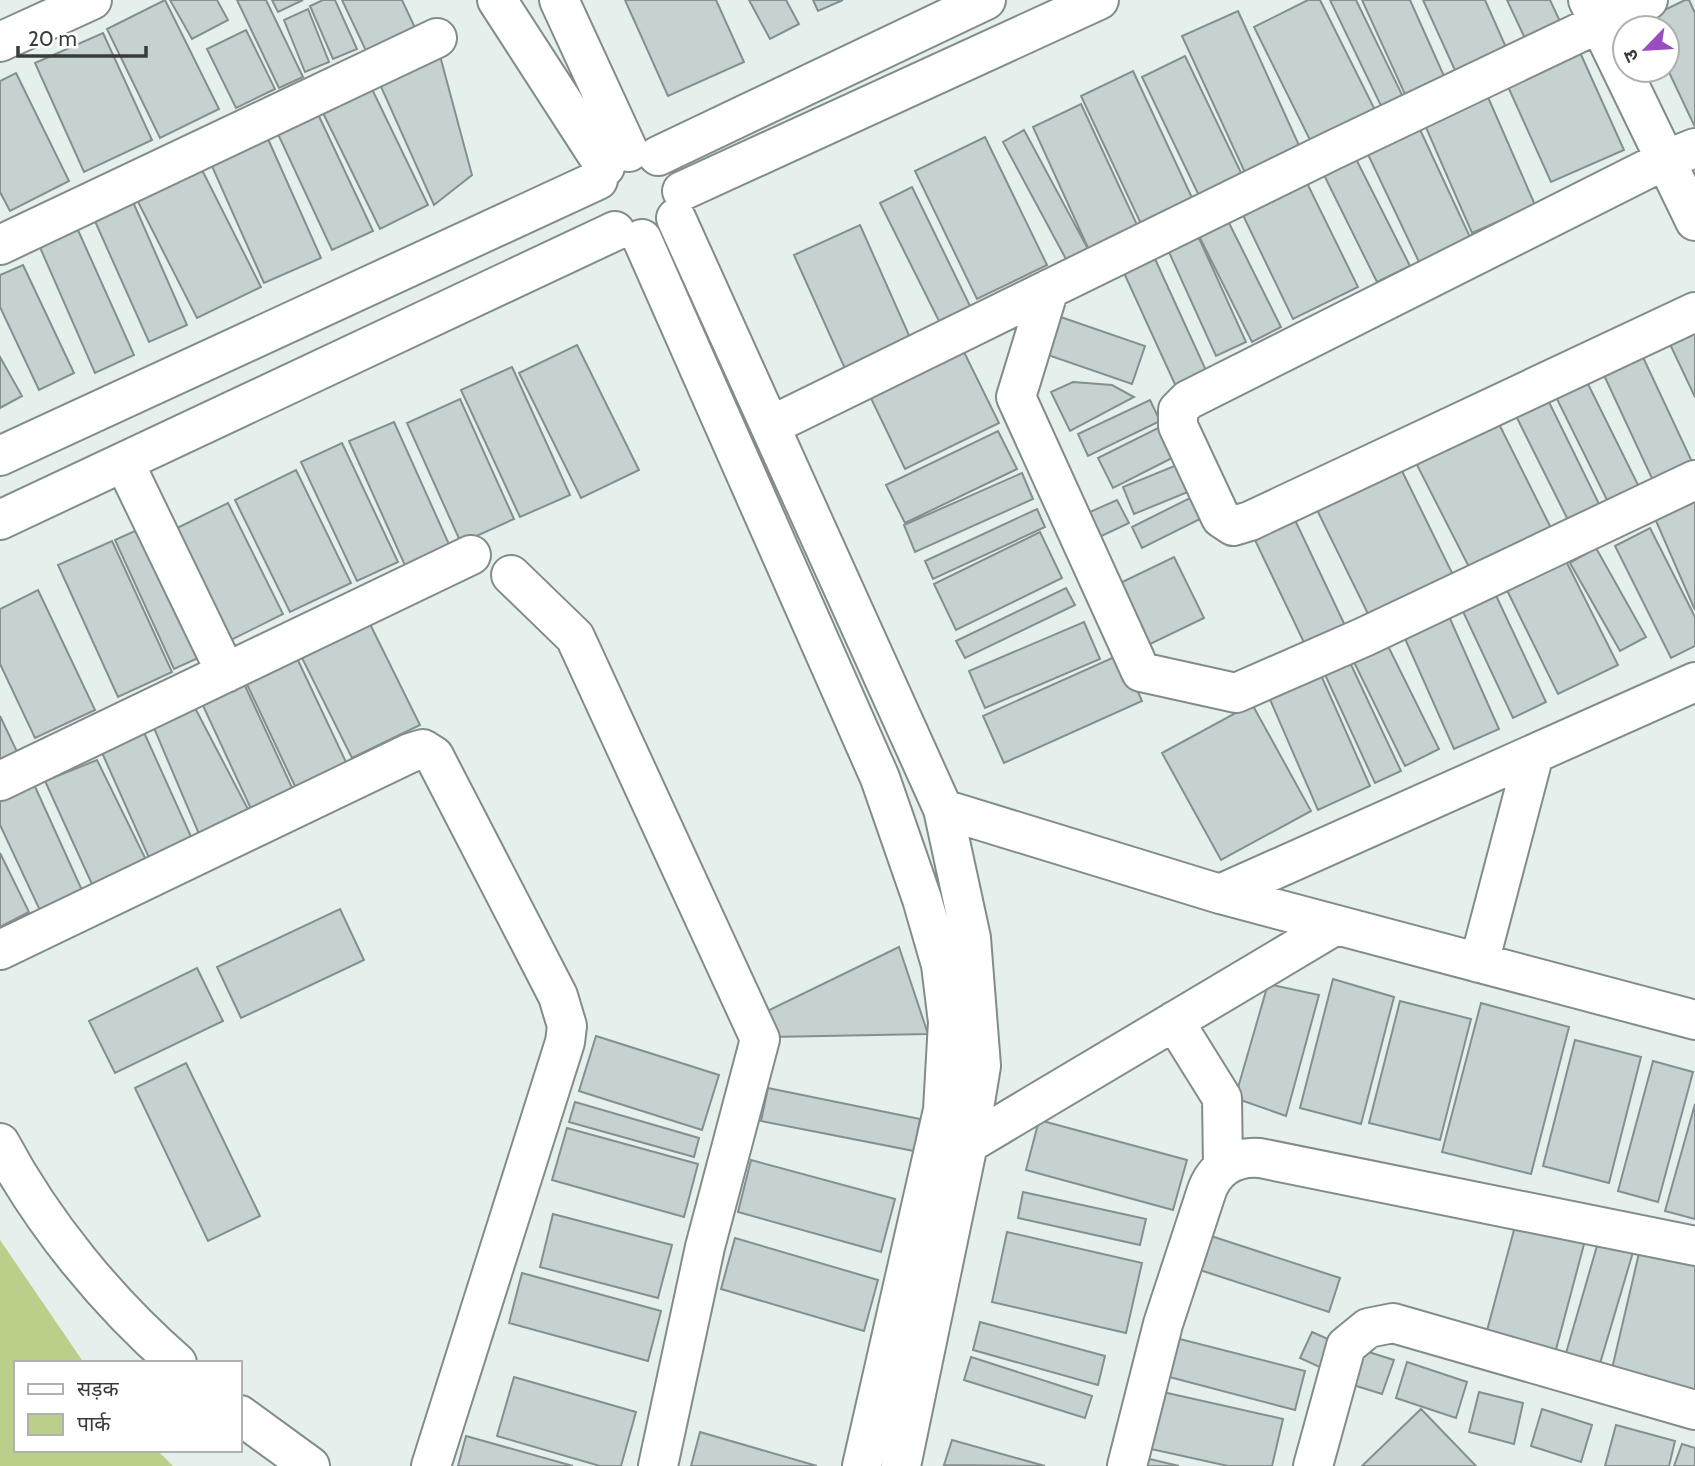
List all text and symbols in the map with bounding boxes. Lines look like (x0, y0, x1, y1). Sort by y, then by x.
scale bar (18, 14, 145, 58)
north arrow (1611, 14, 1681, 84)
text: 20 m (28, 26, 77, 51)
text: उ (1618, 45, 1644, 66)
legend (14, 1361, 242, 1452)
text: सड़क (77, 1376, 119, 1401)
text: पार्क (77, 1411, 111, 1436)

